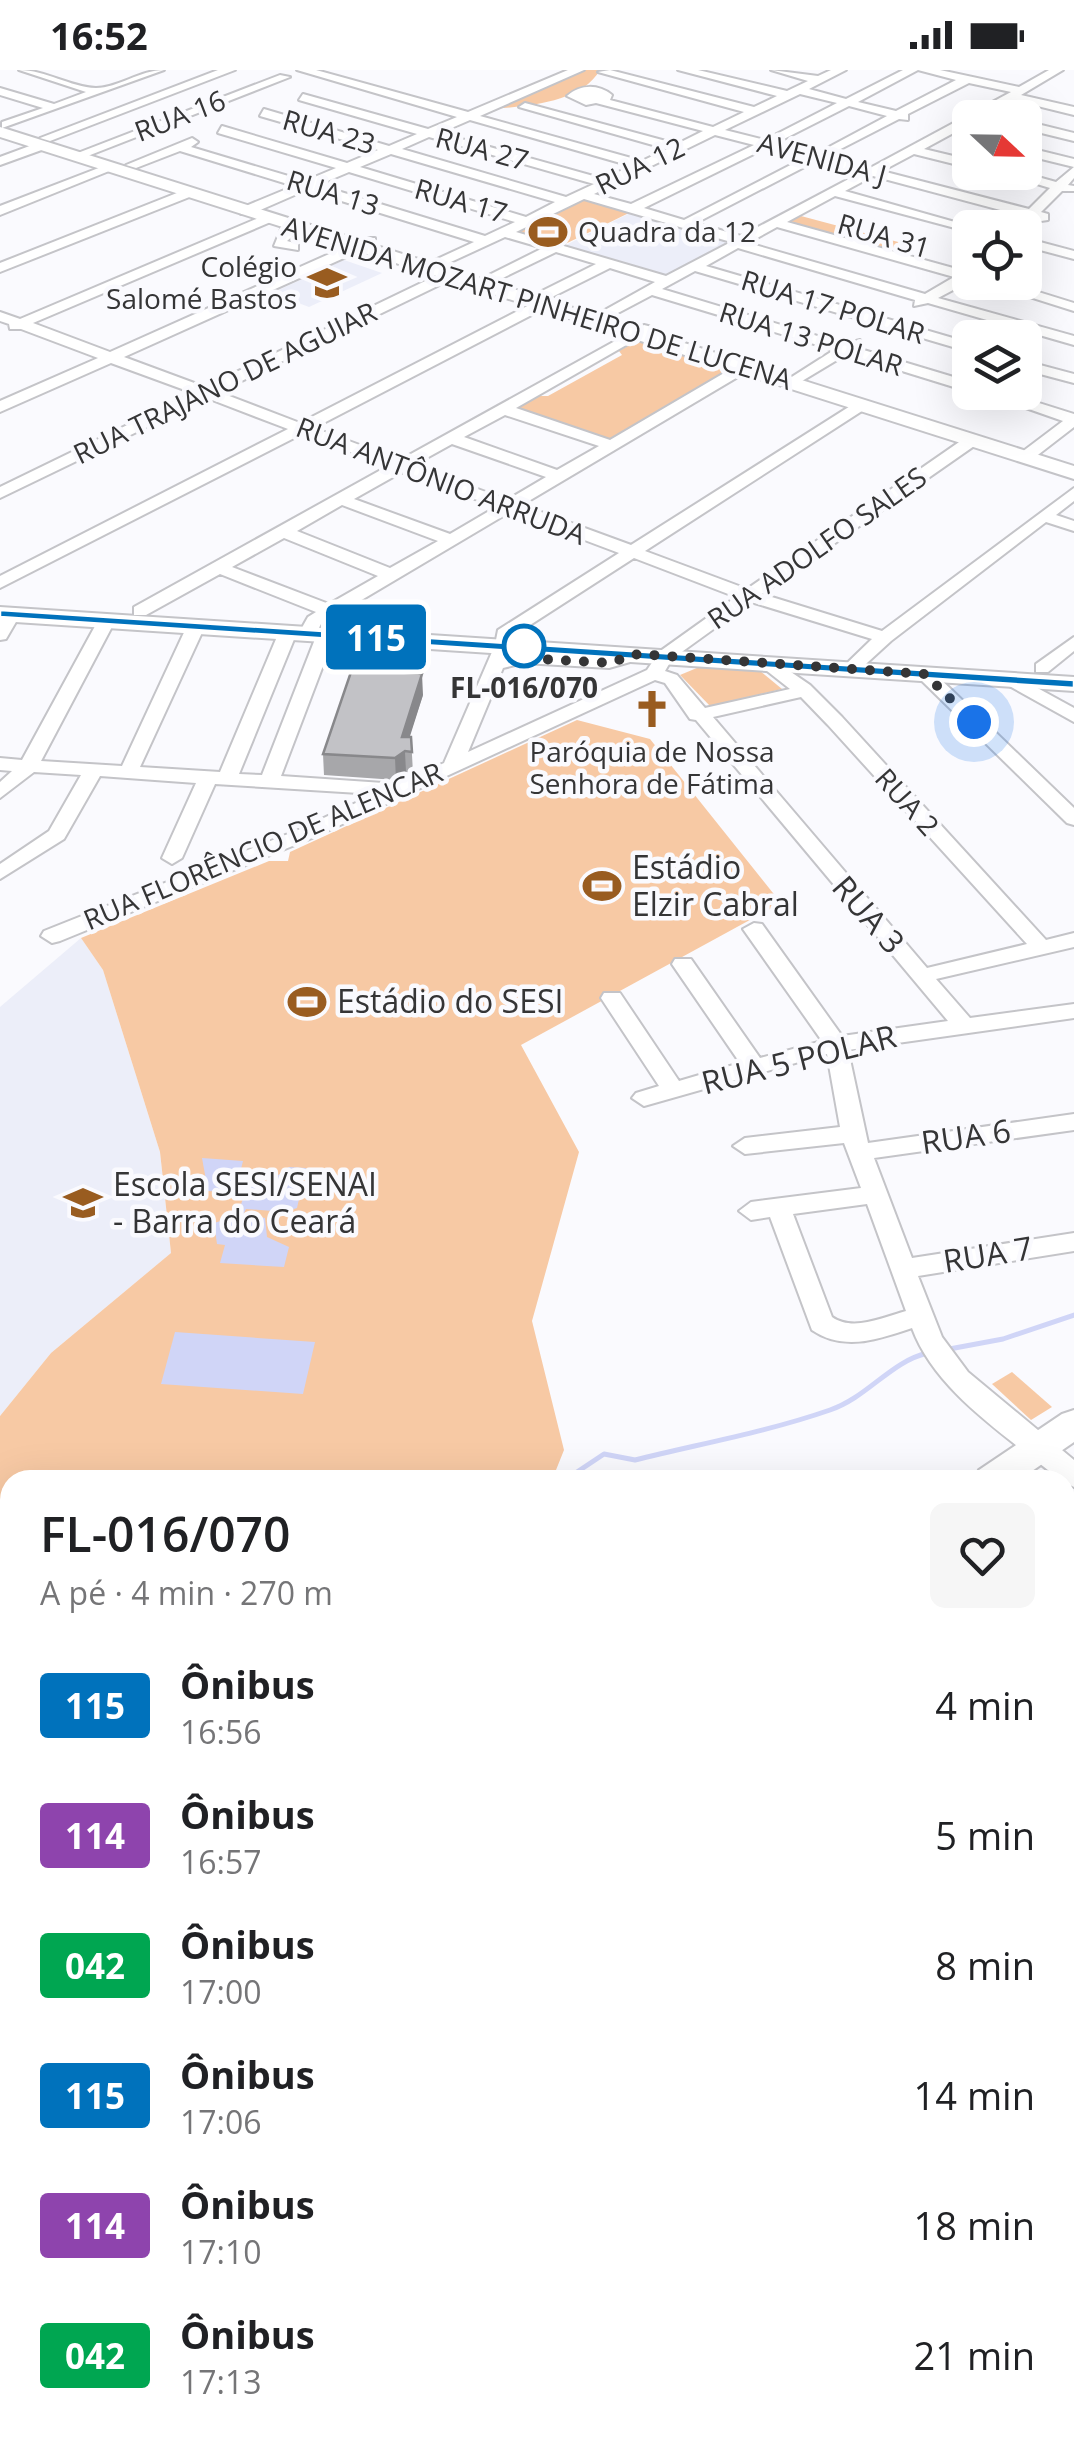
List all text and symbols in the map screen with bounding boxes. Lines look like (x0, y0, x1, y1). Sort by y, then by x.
text: 16:52 (50, 9, 148, 61)
street label: RUA 16 (129, 80, 231, 150)
street label: RUA 23 (279, 100, 380, 162)
north arrow (952, 100, 1042, 190)
map controls (952, 100, 1042, 410)
street label: RUA 27 (432, 117, 533, 179)
street label: AVENIDA J (754, 123, 891, 193)
street label: RUA 12 (589, 127, 690, 203)
street label: RUA 13 (282, 160, 384, 224)
street label: RUA 17 (411, 169, 512, 231)
street label: RUA 31 (834, 204, 935, 266)
street label: AVENIDA MOZART PINHEIRO DE LUCENA (278, 206, 797, 398)
button: locate (952, 210, 1042, 300)
sports icon: Quadra da 12 (527, 211, 569, 253)
place label: Quadra da 12 (578, 212, 756, 250)
place label: Colégio Salomé Bastos (106, 247, 297, 317)
street label: RUA 17 POLAR (737, 260, 930, 352)
school or university icon: Colégio Salomé Bastos (306, 262, 348, 304)
street label: RUA TRAJANO DE AGUIAR (67, 292, 382, 472)
street label: RUA 13 POLAR (715, 292, 908, 384)
button: layers (952, 320, 1042, 410)
street label: RUA ANTÔNIO ARRUDA (291, 407, 592, 553)
street label: RUA ADOLFO SALES (699, 457, 933, 637)
line badge: 115 (318, 604, 434, 670)
text: 115 (346, 614, 406, 661)
marker: FL-016/070 (503, 625, 545, 667)
place label: FL-016/070 (450, 668, 598, 706)
church icon: Paróquia de Nossa Senhora de Fátima (631, 688, 673, 730)
your location (949, 697, 999, 747)
place label: Paróquia de Nossa Senhora de Fátima (529, 732, 775, 802)
street label: RUA FLORÊNCIO DE ALENCAR (77, 752, 448, 938)
street label: RUA 2 (867, 759, 948, 843)
place label: Estádio Elzir Cabral (632, 845, 799, 925)
sports icon: Estádio Elzir Cabral (581, 865, 623, 907)
street label: RUA 3 (823, 866, 915, 962)
place label: Estádio do SESI (337, 979, 563, 1022)
sports icon: Estádio do SESI (286, 981, 328, 1023)
street label: RUA 5 POLAR (697, 1014, 901, 1103)
street label: RUA 6 (918, 1108, 1013, 1163)
place label: Escola SESI/SENAI - Barra do Ceará (113, 1162, 377, 1242)
school or university icon: Escola SESI/SENAI - Barra do Ceará (62, 1182, 104, 1224)
street label: RUA 7 (940, 1225, 1036, 1282)
text: FL-016/070 (40, 1501, 291, 1566)
button: heart (930, 1503, 1035, 1608)
text: A pé · 4 min · 270 m (40, 1571, 333, 1614)
text: Ônibus (180, 1658, 315, 1710)
text: 4 min (935, 1679, 1035, 1731)
text: 115 (65, 1682, 125, 1729)
text: 16:56 (180, 1710, 262, 1753)
text: Ônibus (180, 1788, 315, 1840)
text: 5 min (935, 1809, 1035, 1861)
text: 114 (65, 1812, 125, 1859)
text: 16:57 (180, 1840, 262, 1883)
text: Ônibus (180, 1918, 315, 1970)
text: 8 min (935, 1939, 1035, 1991)
text: 042 (65, 1942, 125, 1989)
text: 17:00 (180, 1970, 262, 2013)
text: Ônibus (180, 2048, 315, 2100)
text: 14 min (914, 2069, 1035, 2121)
text: 115 (65, 2072, 125, 2119)
text: 17:06 (180, 2100, 262, 2143)
text: Ônibus (180, 2178, 315, 2230)
text: 18 min (914, 2199, 1035, 2251)
text: 114 (65, 2202, 125, 2249)
text: 17:10 (180, 2230, 262, 2273)
text: Ônibus (180, 2308, 315, 2360)
text: 21 min (914, 2329, 1035, 2381)
text: 042 (65, 2332, 125, 2379)
text: 17:13 (180, 2360, 262, 2403)

